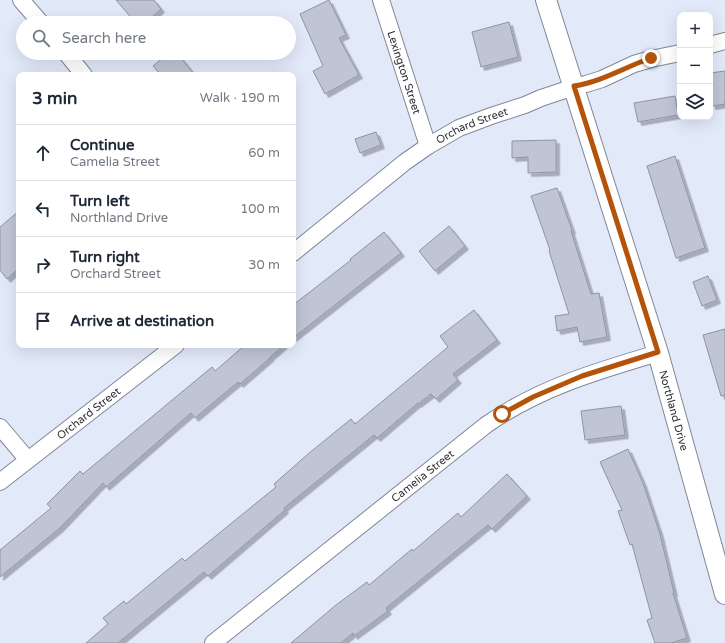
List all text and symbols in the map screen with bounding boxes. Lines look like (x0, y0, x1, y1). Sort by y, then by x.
map controls (677, 12, 713, 120)
button: + (677, 12, 713, 48)
search box (16, 16, 296, 60)
icon: search (30, 27, 52, 49)
text: Search here (62, 29, 146, 47)
street label: Lexington Street (385, 29, 424, 116)
button: − (677, 48, 713, 84)
route end (642, 49, 660, 67)
button: layers (677, 84, 713, 120)
text: 3 min (32, 88, 77, 109)
text: Walk · 190 m (200, 90, 280, 106)
street label: Orchard Street (434, 105, 509, 147)
text: Continue (70, 136, 134, 154)
icon: ahead (32, 142, 54, 164)
text: 60 m (248, 145, 280, 161)
text: Camelia Street (70, 154, 160, 170)
text: Turn left (70, 192, 130, 210)
icon: left (32, 198, 54, 220)
text: 100 m (240, 201, 280, 217)
text: Northland Drive (70, 210, 168, 226)
text: Turn right (70, 248, 140, 266)
icon: right (32, 254, 54, 276)
text: 30 m (248, 257, 280, 273)
text: Orchard Street (70, 266, 161, 282)
icon: arrive (32, 310, 54, 332)
text: Arrive at destination (70, 312, 214, 330)
street label: Northland Drive (657, 369, 691, 452)
street label: Orchard Street (54, 384, 123, 442)
route start (493, 405, 511, 423)
street label: Camelia Street (389, 447, 456, 505)

